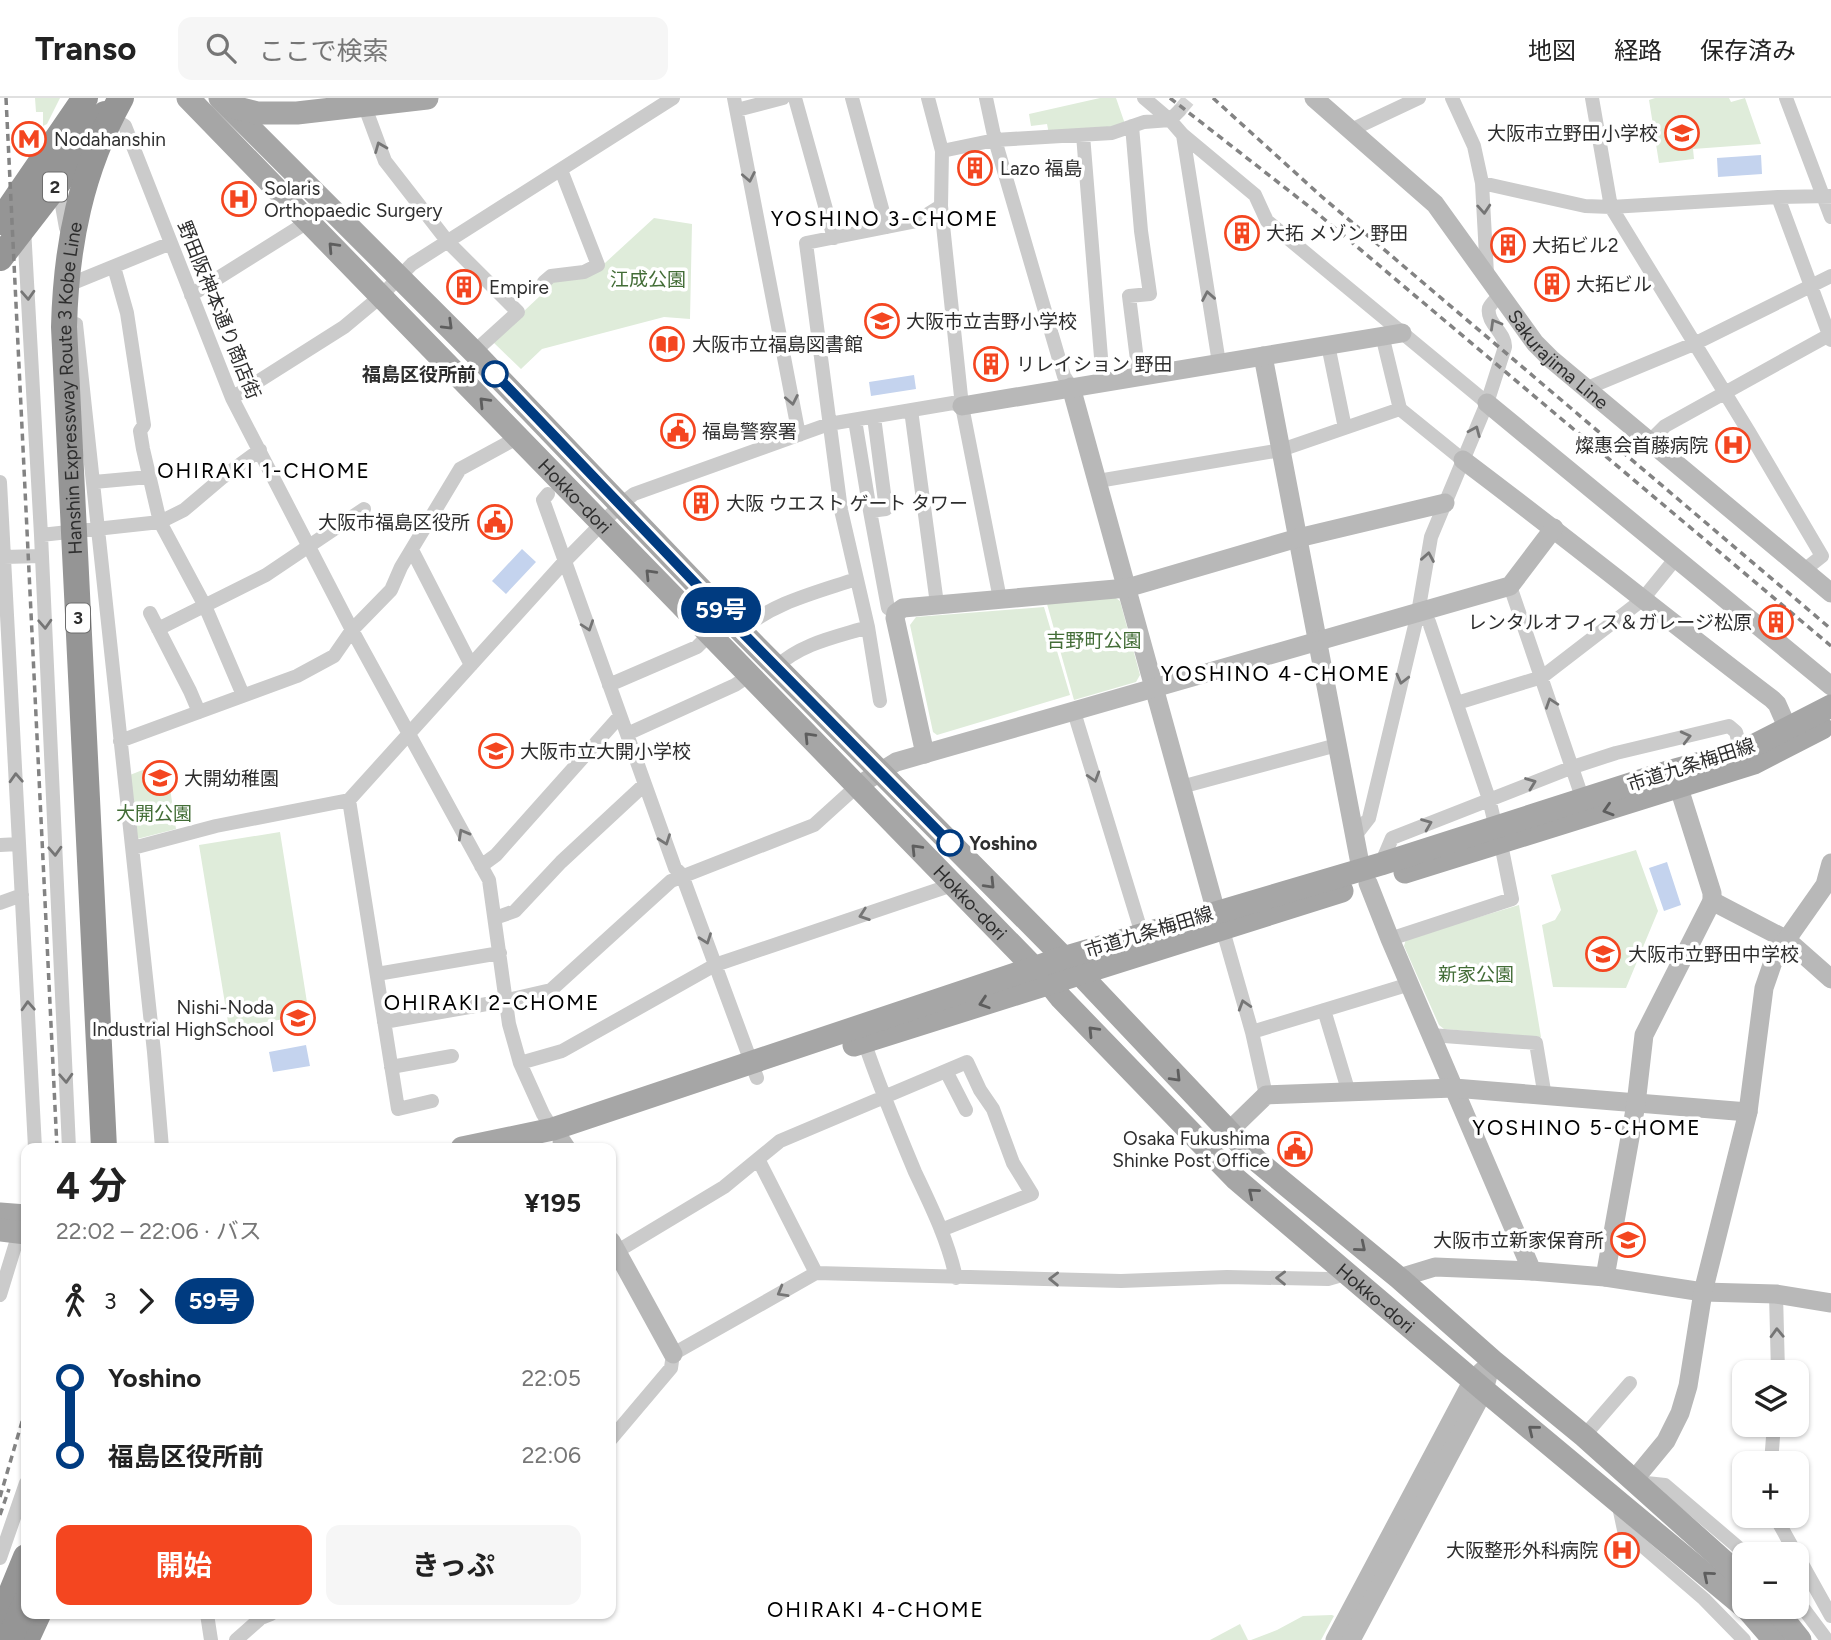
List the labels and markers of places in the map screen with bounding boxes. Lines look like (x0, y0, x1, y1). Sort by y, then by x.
school or university icon: 大阪市立野田小学校 (1663, 114, 1701, 152)
metro station icon: Nodahanshin (10, 120, 48, 158)
place label: 大阪市立野田小学校 (1487, 122, 1658, 145)
place label: Nodahanshin (54, 128, 166, 151)
building icon: Lazo 福島 (956, 149, 994, 187)
place label: Lazo 福島 (1000, 157, 1083, 180)
place label: Solaris Orthopaedic Surgery (264, 177, 442, 222)
hospital icon: Solaris Orthopaedic Surgery (220, 180, 258, 218)
building icon: 大拓 メゾン 野田 (1223, 214, 1261, 252)
place label: 大拓 メゾン 野田 (1266, 222, 1408, 245)
building icon: 大拓ビル2 (1489, 226, 1527, 264)
place label: 大拓ビル2 (1532, 234, 1619, 257)
building icon: 大拓ビル (1533, 265, 1571, 303)
building icon: Empire (445, 268, 483, 306)
place label: 大拓ビル (1576, 273, 1652, 296)
place label: Empire (489, 276, 549, 299)
school or university icon: 大阪市立吉野小学校 (863, 302, 901, 340)
place label: 大阪市立吉野小学校 (906, 310, 1077, 333)
library icon: 大阪市立福島図書館 (648, 325, 686, 363)
place label: 大阪市立福島図書館 (692, 333, 863, 356)
building icon: リレイション 野田 (972, 345, 1010, 383)
place label: リレイション 野田 (1016, 353, 1173, 376)
marker: 福島区役所前 (482, 361, 508, 387)
place label: 福島区役所前 (362, 363, 476, 386)
public building icon: 福島警察署 (659, 412, 697, 450)
place label: 福島警察署 (702, 420, 797, 443)
hospital icon: 燦惠会首藤病院 (1714, 426, 1752, 464)
place label: 燦惠会首藤病院 (1575, 434, 1708, 457)
building icon: 大阪 ウエスト ゲート タワー (682, 484, 720, 522)
place label: 大阪 ウエスト ゲート タワー (726, 492, 968, 515)
public building icon: 大阪市福島区役所 (476, 503, 514, 541)
place label: 大阪市福島区役所 (318, 511, 470, 534)
building icon: レンタルオフィス＆ガレージ松原 (1757, 603, 1795, 641)
place label: レンタルオフィス＆ガレージ松原 (1468, 611, 1752, 634)
school or university icon: 大阪市立大開小学校 (477, 732, 515, 770)
place label: 大阪市立大開小学校 (520, 740, 691, 763)
school or university icon: 大開幼稚園 (141, 759, 179, 797)
place label: 大開幼稚園 (184, 767, 279, 790)
marker: Yoshino (937, 830, 963, 856)
place label: Yoshino (969, 832, 1037, 855)
school or university icon: 大阪市立野田中学校 (1584, 935, 1622, 973)
place label: 大阪市立野田中学校 (1628, 943, 1799, 966)
place label: Nishi-Noda Industrial HighSchool (92, 996, 274, 1041)
school or university icon: Nishi-Noda Industrial HighSchool (279, 999, 317, 1037)
place label: Osaka Fukushima Shinke Post Office (1112, 1127, 1270, 1172)
public building icon: Osaka Fukushima Shinke Post Office (1276, 1130, 1314, 1168)
school or university icon: 大阪市立新家保育所 (1609, 1221, 1647, 1259)
place label: 大阪市立新家保育所 (1433, 1229, 1604, 1252)
hospital icon: 大阪整形外科病院 (1603, 1531, 1641, 1569)
place label: 大阪整形外科病院 (1446, 1539, 1598, 1562)

